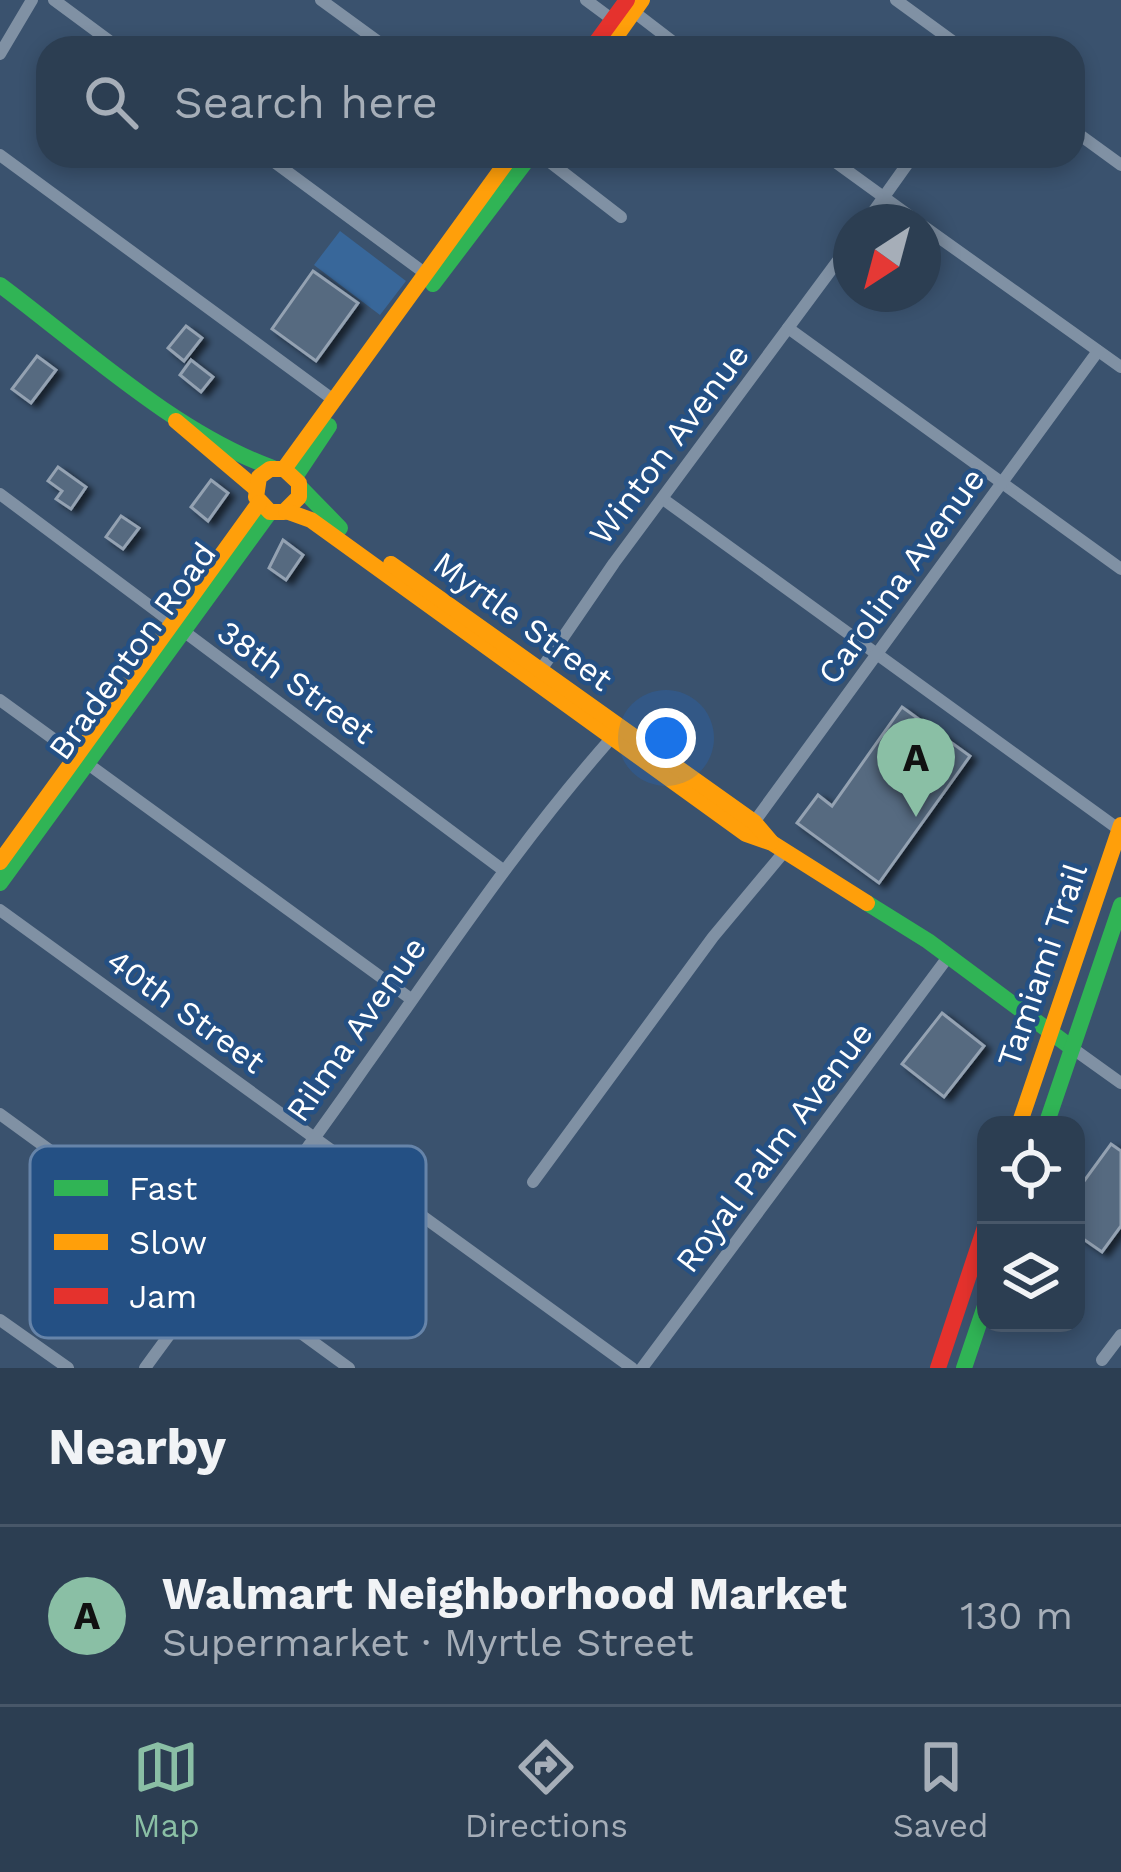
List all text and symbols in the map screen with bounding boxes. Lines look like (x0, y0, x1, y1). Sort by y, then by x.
search box (36, 36, 1085, 168)
icon: search (78, 69, 144, 135)
text: Search here (174, 76, 438, 129)
north arrow (833, 204, 941, 312)
street label: Winton Avenue (581, 336, 757, 552)
street label: Carolina Avenue (809, 460, 993, 692)
street label: Bradenton Road (40, 535, 224, 767)
street label: Myrtle Street (426, 543, 620, 699)
street label: 38th Street (210, 612, 382, 752)
your location (636, 708, 696, 768)
pin: A (877, 718, 955, 817)
street label: Tamiami Trail (989, 858, 1095, 1072)
street label: Rilma Avenue (278, 929, 434, 1129)
street label: 40th Street (99, 941, 273, 1081)
street label: Royal Palm Avenue (667, 1014, 881, 1280)
map controls (977, 1116, 1085, 1332)
button: locate (977, 1116, 1085, 1224)
legend (30, 1146, 426, 1338)
text: Fast (129, 1169, 198, 1208)
text: Slow (129, 1223, 207, 1262)
button: layers (977, 1224, 1085, 1332)
text: Jam (129, 1277, 197, 1316)
text: Nearby (48, 1417, 226, 1476)
text: Walmart Neighborhood Market (162, 1567, 847, 1620)
text: A (74, 1593, 100, 1638)
text: 130 m (960, 1593, 1073, 1638)
text: Supermarket · Myrtle Street (162, 1620, 694, 1665)
tab: Map (132, 1734, 200, 1845)
tab: Directions (465, 1734, 628, 1845)
tab: Saved (893, 1734, 989, 1845)

